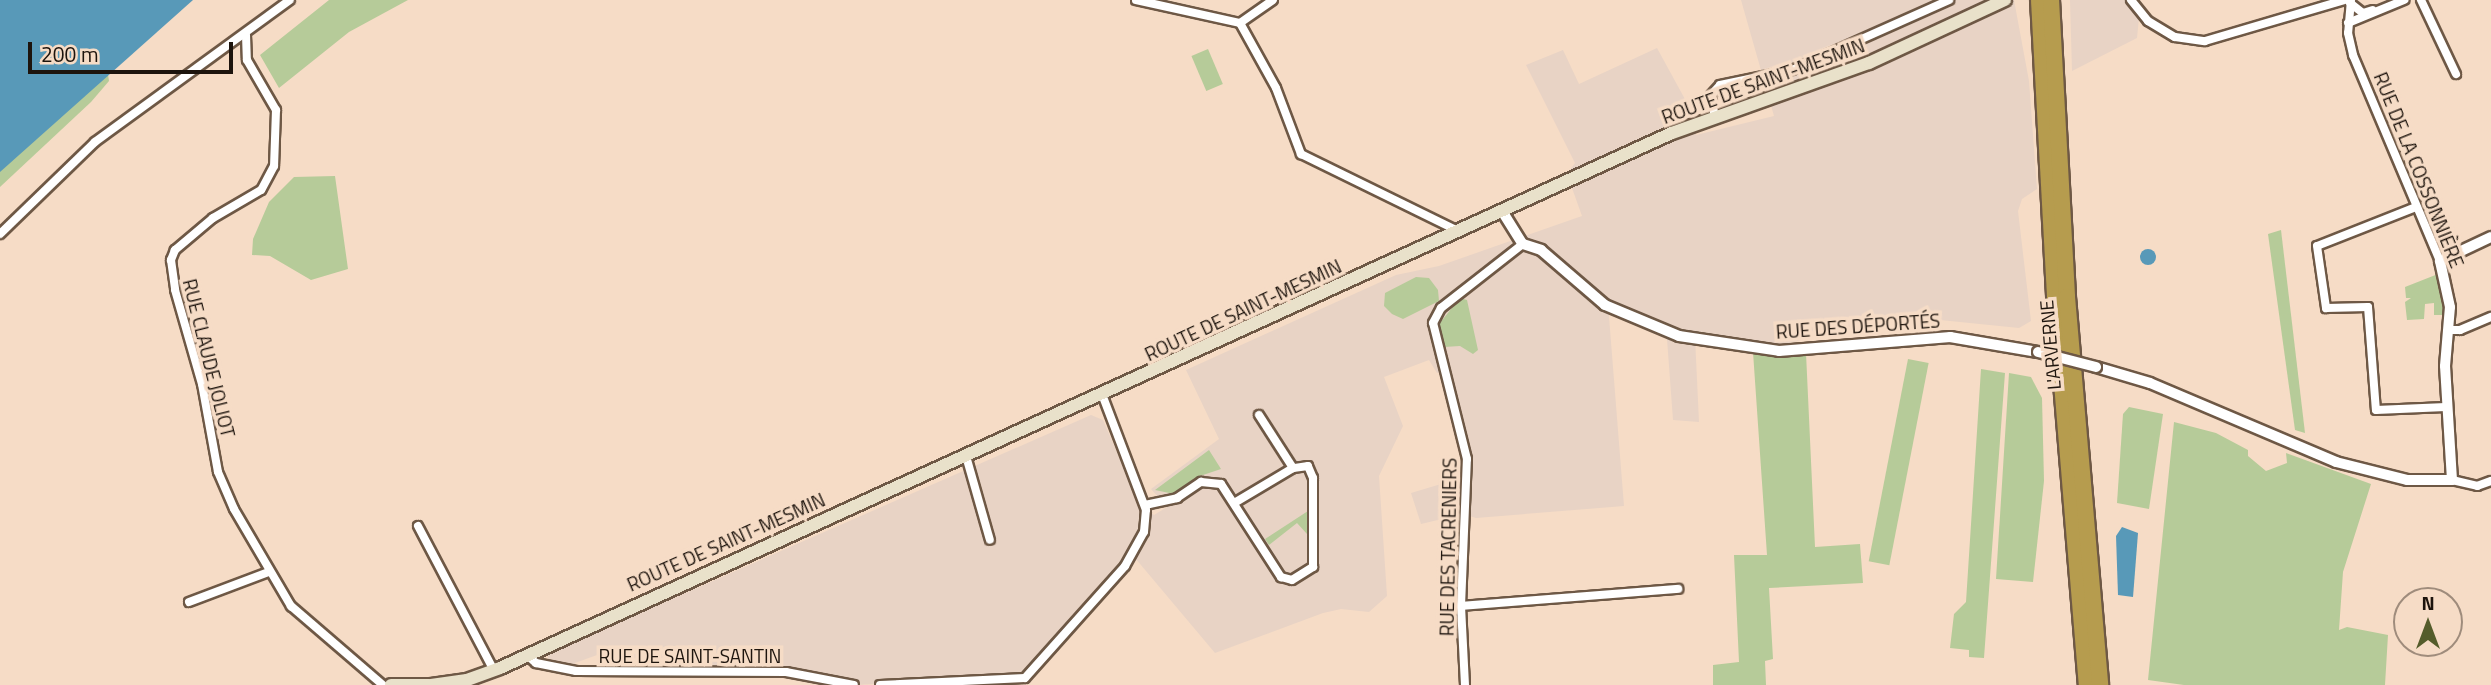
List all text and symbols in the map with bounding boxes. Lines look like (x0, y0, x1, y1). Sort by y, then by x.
scale bar (32, 28, 236, 72)
street label: ROUTE DE SAINT-MESMIN (1658, 34, 1868, 128)
text: 200 m (41, 38, 98, 70)
street label: RUE DE LA COSSONNIÈRE (2369, 69, 2469, 271)
street label: ROUTE DE SAINT-MESMIN (1141, 254, 1345, 366)
street label: RUE CLAUDE JOLIOT (178, 276, 240, 440)
street label: L'ARVERNE (2035, 299, 2065, 391)
street label: RUE DES DÉPORTÉS (1775, 309, 1941, 343)
street label: RUE DES TACRENIERS (1435, 458, 1461, 636)
street label: ROUTE DE SAINT-MESMIN (623, 488, 829, 596)
north arrow (2393, 587, 2463, 657)
text: N (2421, 588, 2435, 617)
street label: RUE DE SAINT-SANTIN (599, 645, 781, 667)

